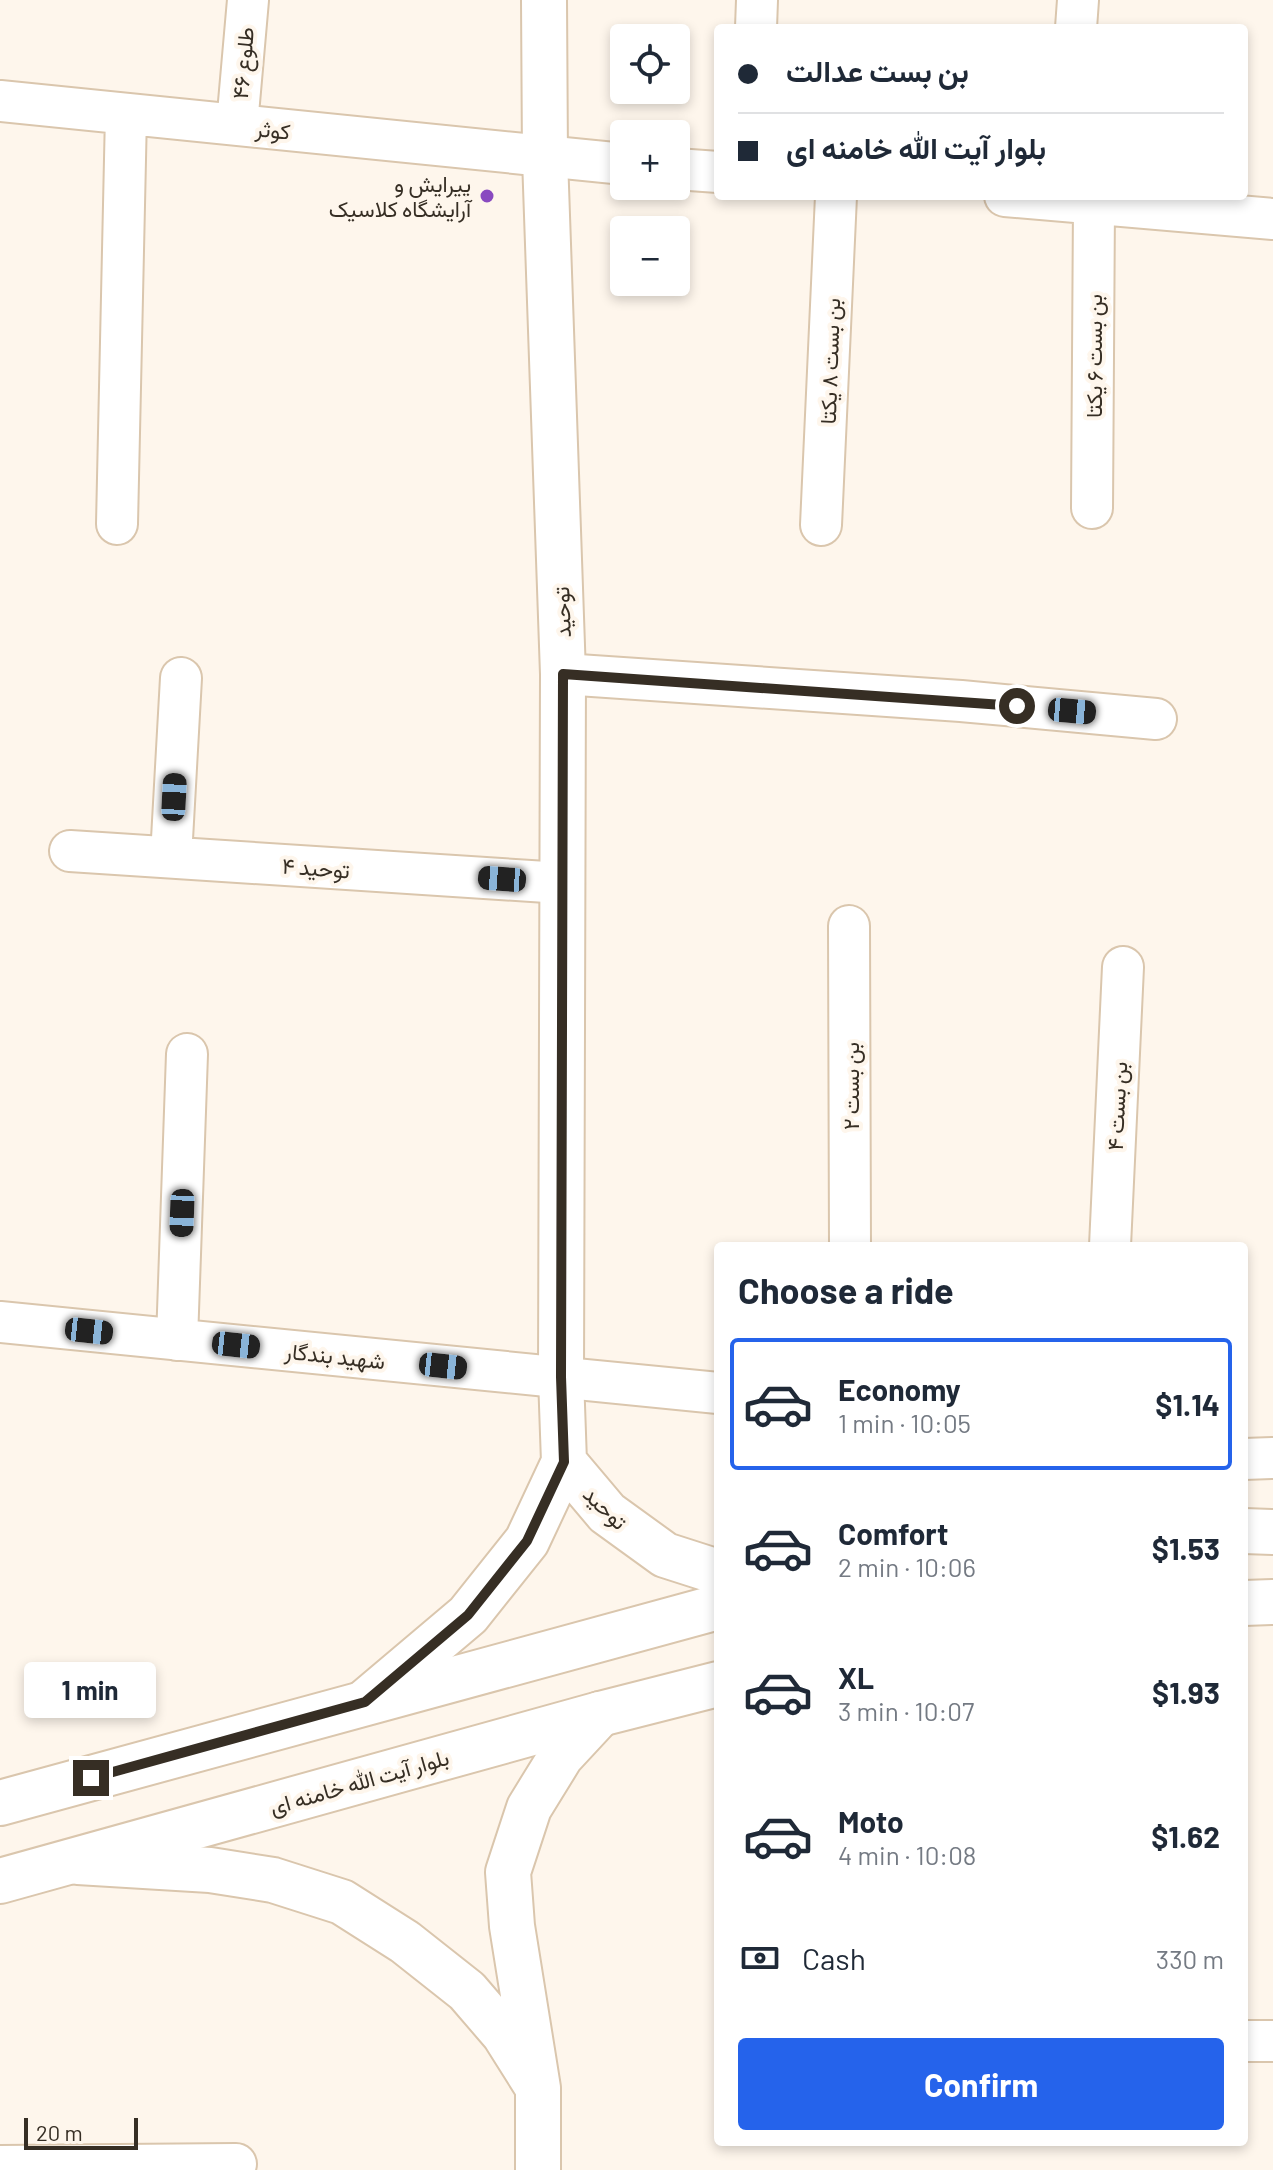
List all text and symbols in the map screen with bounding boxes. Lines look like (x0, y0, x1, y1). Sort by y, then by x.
map controls (610, 24, 690, 296)
button: locate (610, 24, 690, 104)
street label: طلوع ۴۶ (226, 26, 261, 100)
text: بن بست عدالت (786, 52, 969, 88)
street label: کوثر (253, 114, 292, 146)
button: + (610, 120, 690, 200)
text: بلوار آیت الله خامنه ای (786, 129, 1046, 165)
place label: پیرایش و آرایشگاه کلاسیک (329, 170, 473, 223)
marker: پیرایش و آرایشگاه کلاسیک (478, 187, 496, 205)
button: − (610, 216, 690, 296)
street label: بن بست ۶ یکتا (1080, 294, 1108, 418)
street label: بن بست ۸ یکتا (814, 297, 846, 425)
street label: توحید (547, 586, 577, 638)
route start (999, 688, 1035, 724)
car (1047, 697, 1097, 725)
car (161, 772, 187, 822)
street label: توحید ۴ (281, 852, 351, 884)
car (477, 865, 527, 893)
street label: بن بست ۲ (837, 1042, 865, 1130)
street label: بن بست ۴ (1101, 1061, 1133, 1151)
car (169, 1189, 195, 1237)
text: Choose a ride (738, 1268, 954, 1311)
car (64, 1317, 114, 1345)
car (211, 1331, 261, 1359)
street label: شهید بندگار (282, 1337, 386, 1375)
car (418, 1352, 468, 1380)
icon: car (742, 1368, 814, 1440)
text: Economy (838, 1371, 961, 1407)
text: $1.14 (1155, 1386, 1220, 1422)
text: 1 min · 10:05 (838, 1407, 971, 1438)
street label: توحید (577, 1480, 634, 1536)
icon: car (742, 1512, 814, 1584)
text: Comfort (838, 1515, 948, 1551)
text: $1.53 (1152, 1530, 1220, 1566)
text: 2 min · 10:06 (838, 1551, 976, 1582)
icon: car (742, 1656, 814, 1728)
text: XL (838, 1659, 874, 1695)
callout: 1 min (25, 1662, 157, 1718)
text: 1 min (62, 1674, 118, 1705)
text: $1.93 (1152, 1674, 1220, 1710)
text: 3 min · 10:07 (838, 1695, 974, 1726)
street label: بلوار آیت الله خامنه ای (266, 1743, 452, 1821)
route end (73, 1760, 109, 1796)
icon: car (742, 1800, 814, 1872)
text: Moto (838, 1803, 904, 1839)
text: $1.62 (1151, 1818, 1220, 1854)
text: 4 min · 10:08 (838, 1839, 976, 1870)
icon: cash (738, 1936, 782, 1980)
text: Cash (802, 1940, 866, 1976)
text: 330 m (1156, 1943, 1224, 1974)
button: Confirm (738, 2038, 1224, 2130)
scale bar (24, 2114, 138, 2150)
text: 20 m (36, 2119, 83, 2145)

